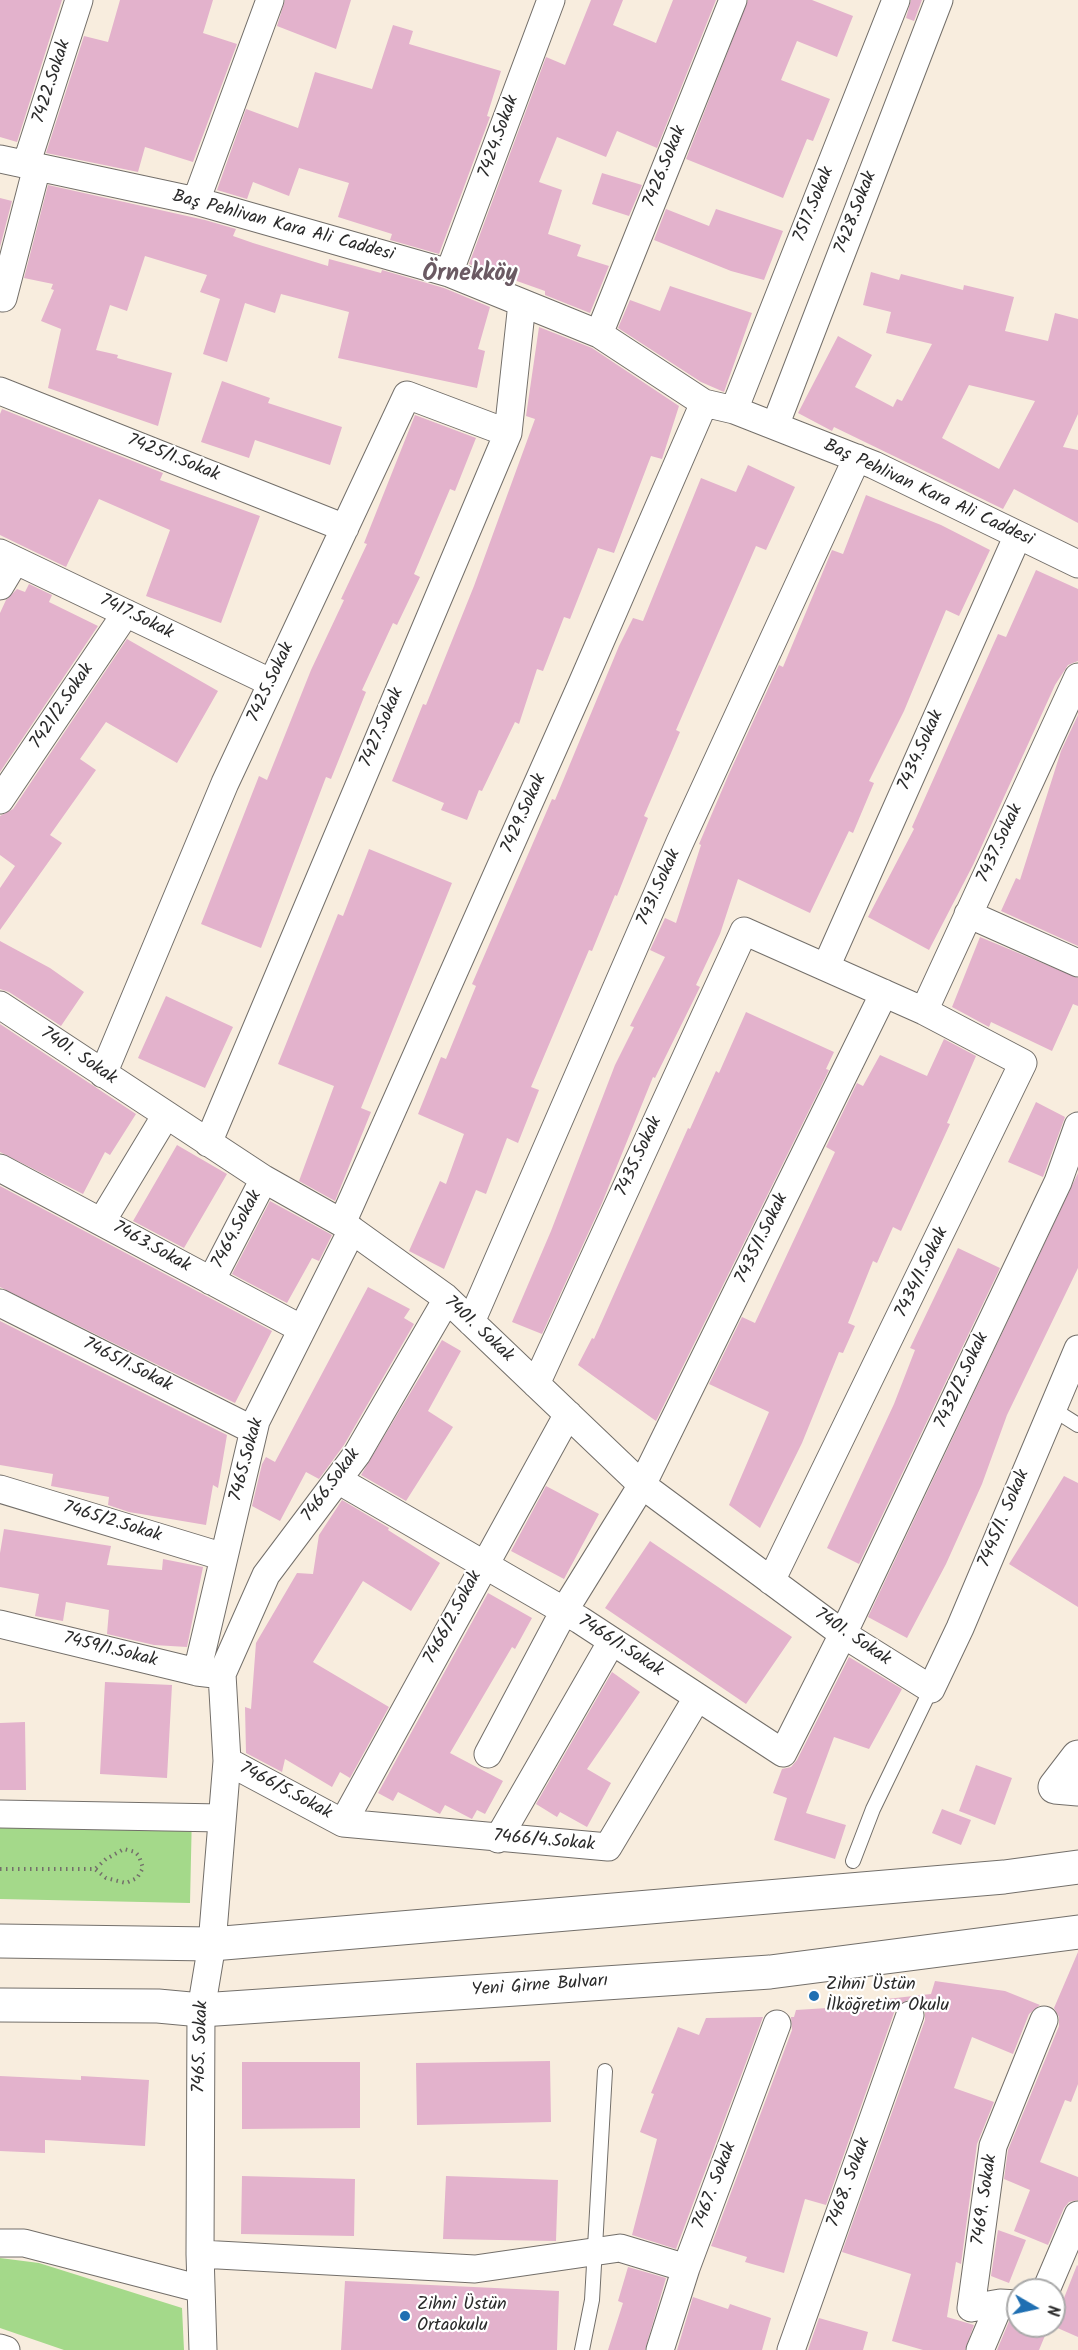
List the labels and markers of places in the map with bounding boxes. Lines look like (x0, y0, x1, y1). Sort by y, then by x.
place label: Zihni Üstün İlköğretim Okulu (826, 1975, 949, 2018)
marker: Zihni Üstün İlköğretim Okulu (807, 1989, 821, 2003)
place label: Zihni Üstün Ortaokulu (417, 2295, 507, 2338)
marker: Zihni Üstün Ortaokulu (398, 2309, 412, 2323)

